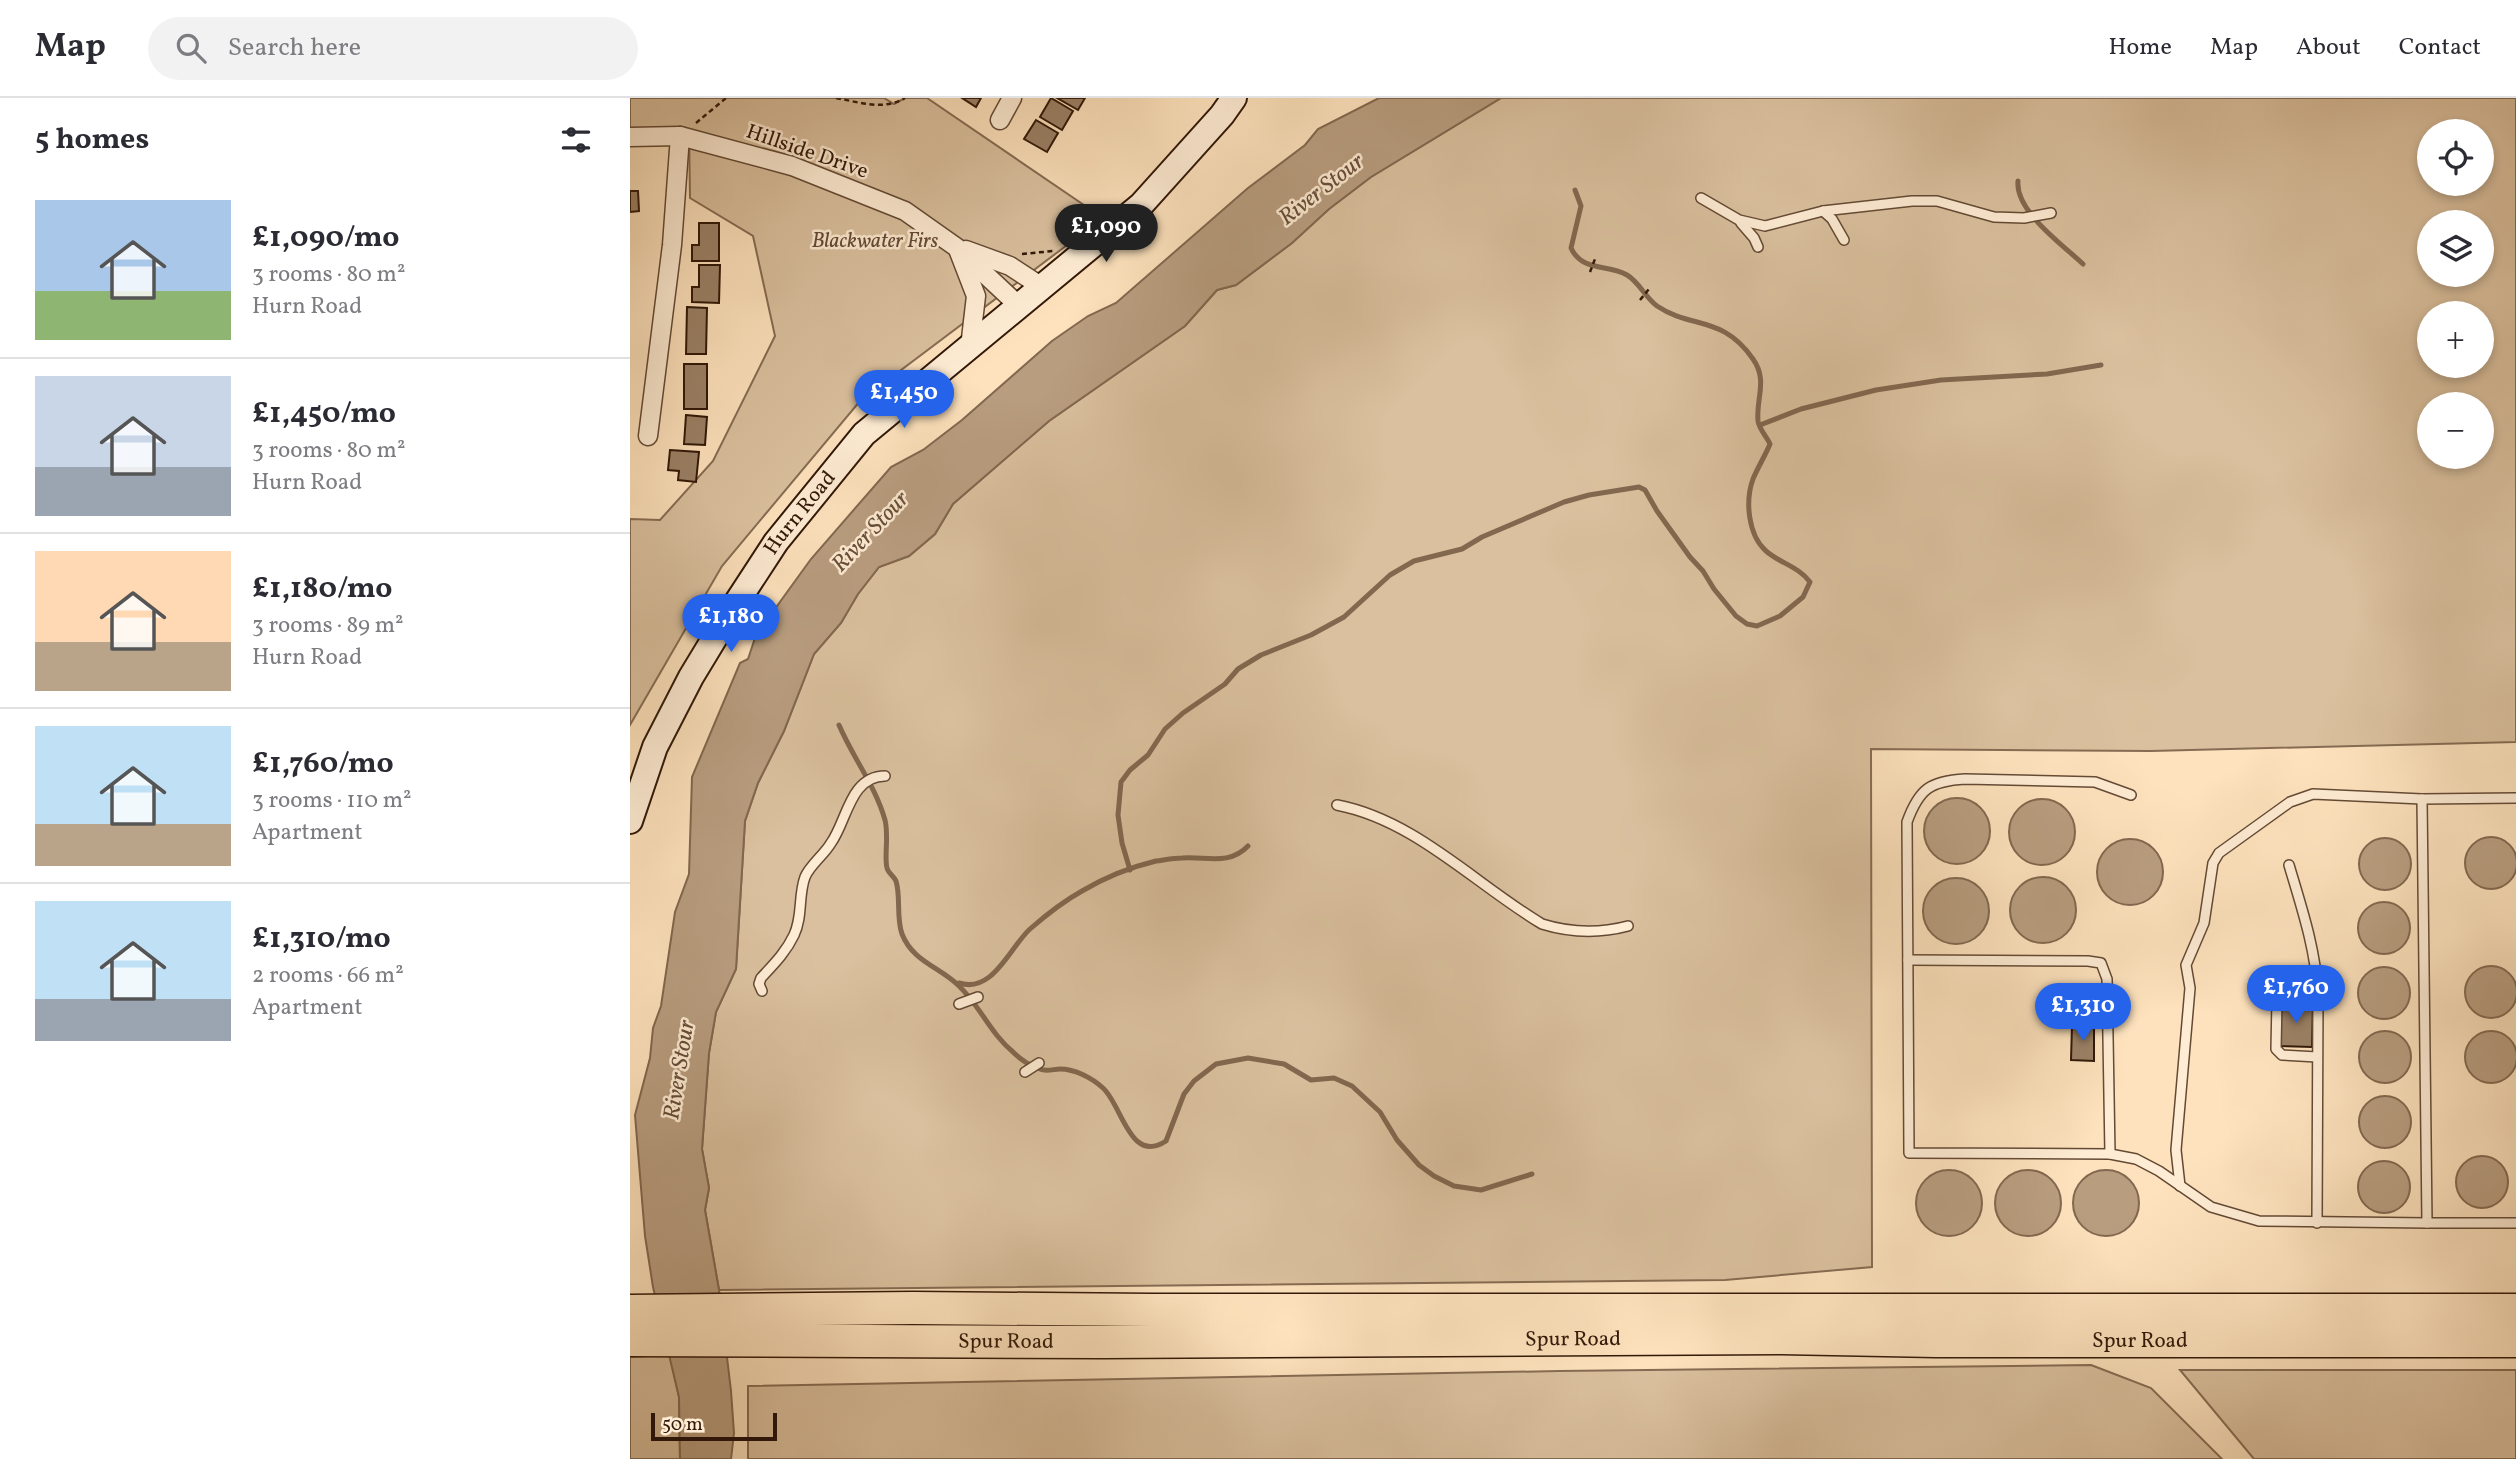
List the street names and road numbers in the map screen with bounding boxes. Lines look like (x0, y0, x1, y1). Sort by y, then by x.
street label: Hillside Drive (742, 118, 872, 186)
street label: Hurn Road (757, 465, 843, 561)
street label: Spur Road (1525, 1324, 1621, 1354)
street label: Spur Road (958, 1327, 1054, 1356)
street label: Spur Road (2092, 1327, 2188, 1356)

